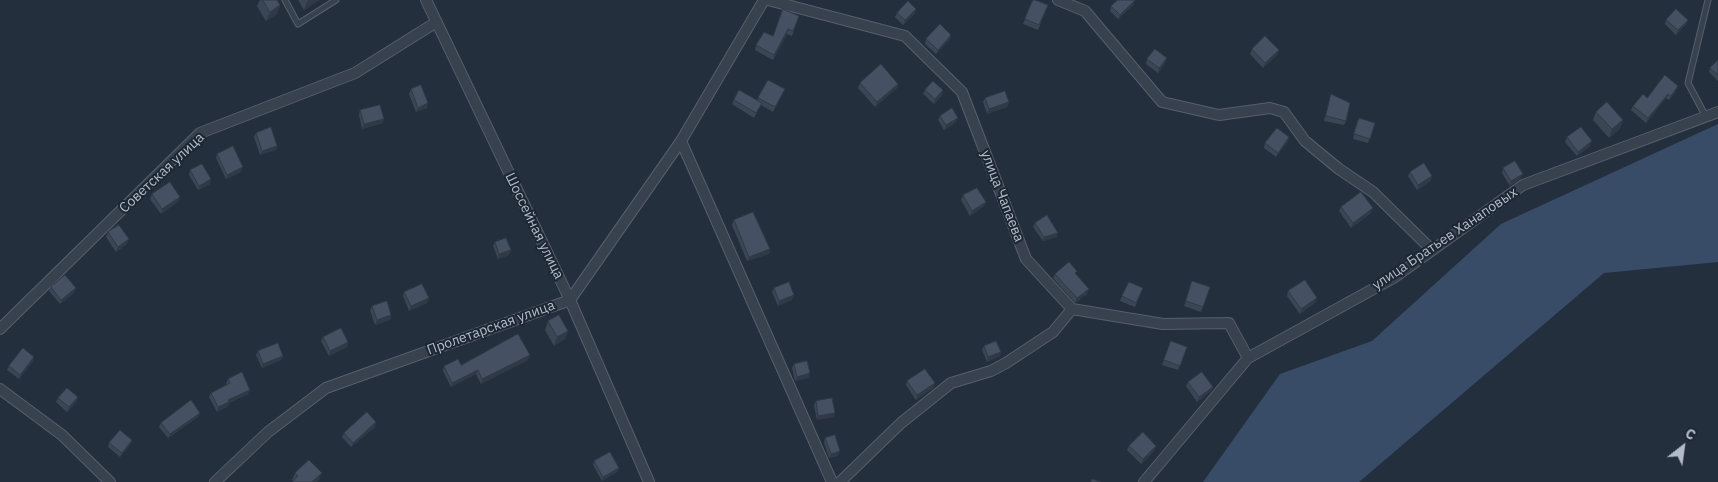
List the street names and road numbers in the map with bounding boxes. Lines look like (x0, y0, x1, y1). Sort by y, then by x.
street label: Советская улица (116, 129, 208, 217)
street label: улица Чапаева (977, 148, 1027, 244)
street label: Шоссейная улица (501, 170, 567, 282)
street label: улица Братьев Ханаповых (1369, 184, 1521, 294)
street label: Пролетарская улица (425, 297, 557, 359)

